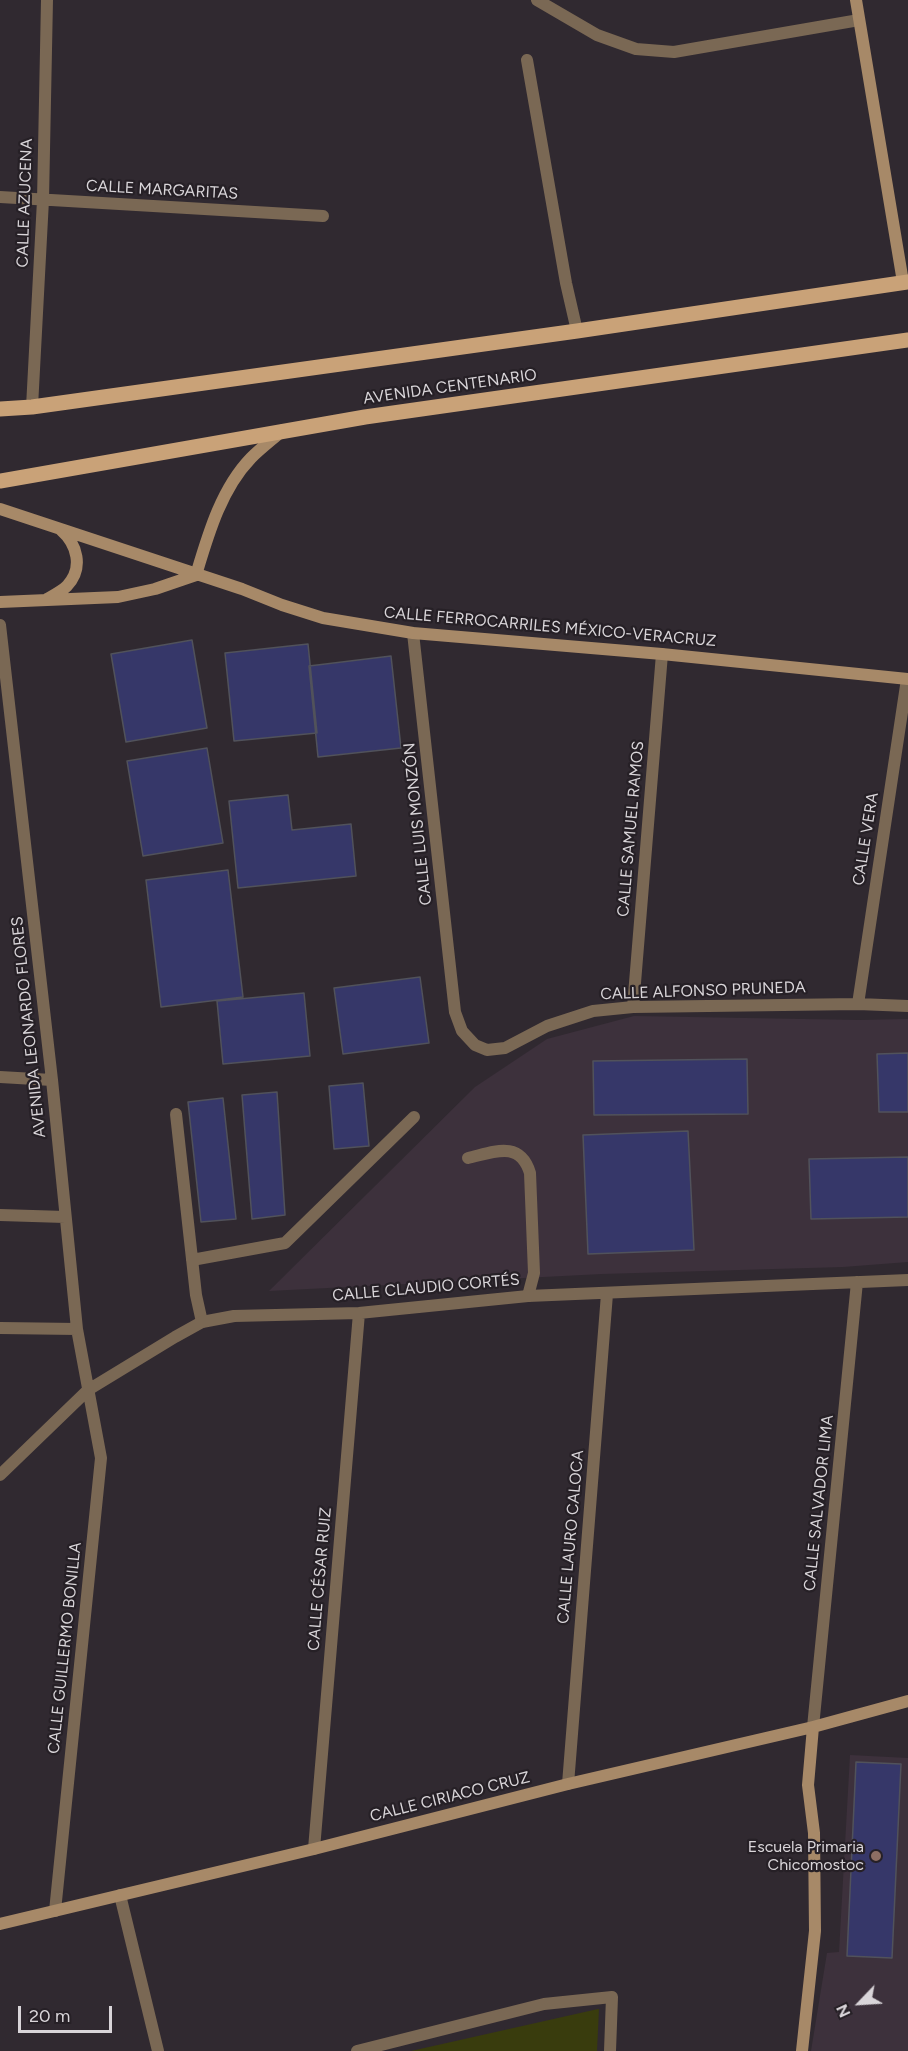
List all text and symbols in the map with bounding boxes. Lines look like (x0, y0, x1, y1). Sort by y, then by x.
street label: CALLE AZUCENA (13, 138, 37, 268)
street label: CALLE MARGARITAS (85, 176, 239, 204)
street label: AVENIDA CENTENARIO (362, 365, 538, 409)
street label: CALLE FERROCARRILES MÉXICO-VERACRUZ (383, 603, 717, 651)
street label: CALLE SAMUEL RAMOS (614, 740, 648, 918)
street label: CALLE LUIS MONZÓN (400, 742, 436, 906)
street label: CALLE VERA (849, 791, 883, 887)
street label: AVENIDA LEONARDO FLORES (8, 915, 50, 1139)
street label: CALLE ALFONSO PRUNEDA (600, 978, 806, 1004)
street label: CALLE CLAUDIO CORTÉS (331, 1270, 521, 1306)
street label: CALLE SALVADOR LIMA (800, 1414, 838, 1592)
street label: CALLE LAURO CALOCA (554, 1449, 588, 1625)
street label: CALLE CÉSAR RUIZ (304, 1506, 336, 1652)
street label: CALLE GUILLERMO BONILLA (44, 1541, 86, 1755)
street label: CALLE CIRIACO CRUZ (368, 1768, 532, 1826)
place label: Escuela Primaria Chicomostoc (748, 1837, 864, 1875)
marker: Escuela Primaria Chicomostoc (869, 1849, 883, 1863)
north arrow (830, 1973, 890, 2033)
scale bar (21, 1994, 116, 2032)
text: N (832, 2001, 854, 2020)
text: 20 m (29, 2005, 70, 2027)

